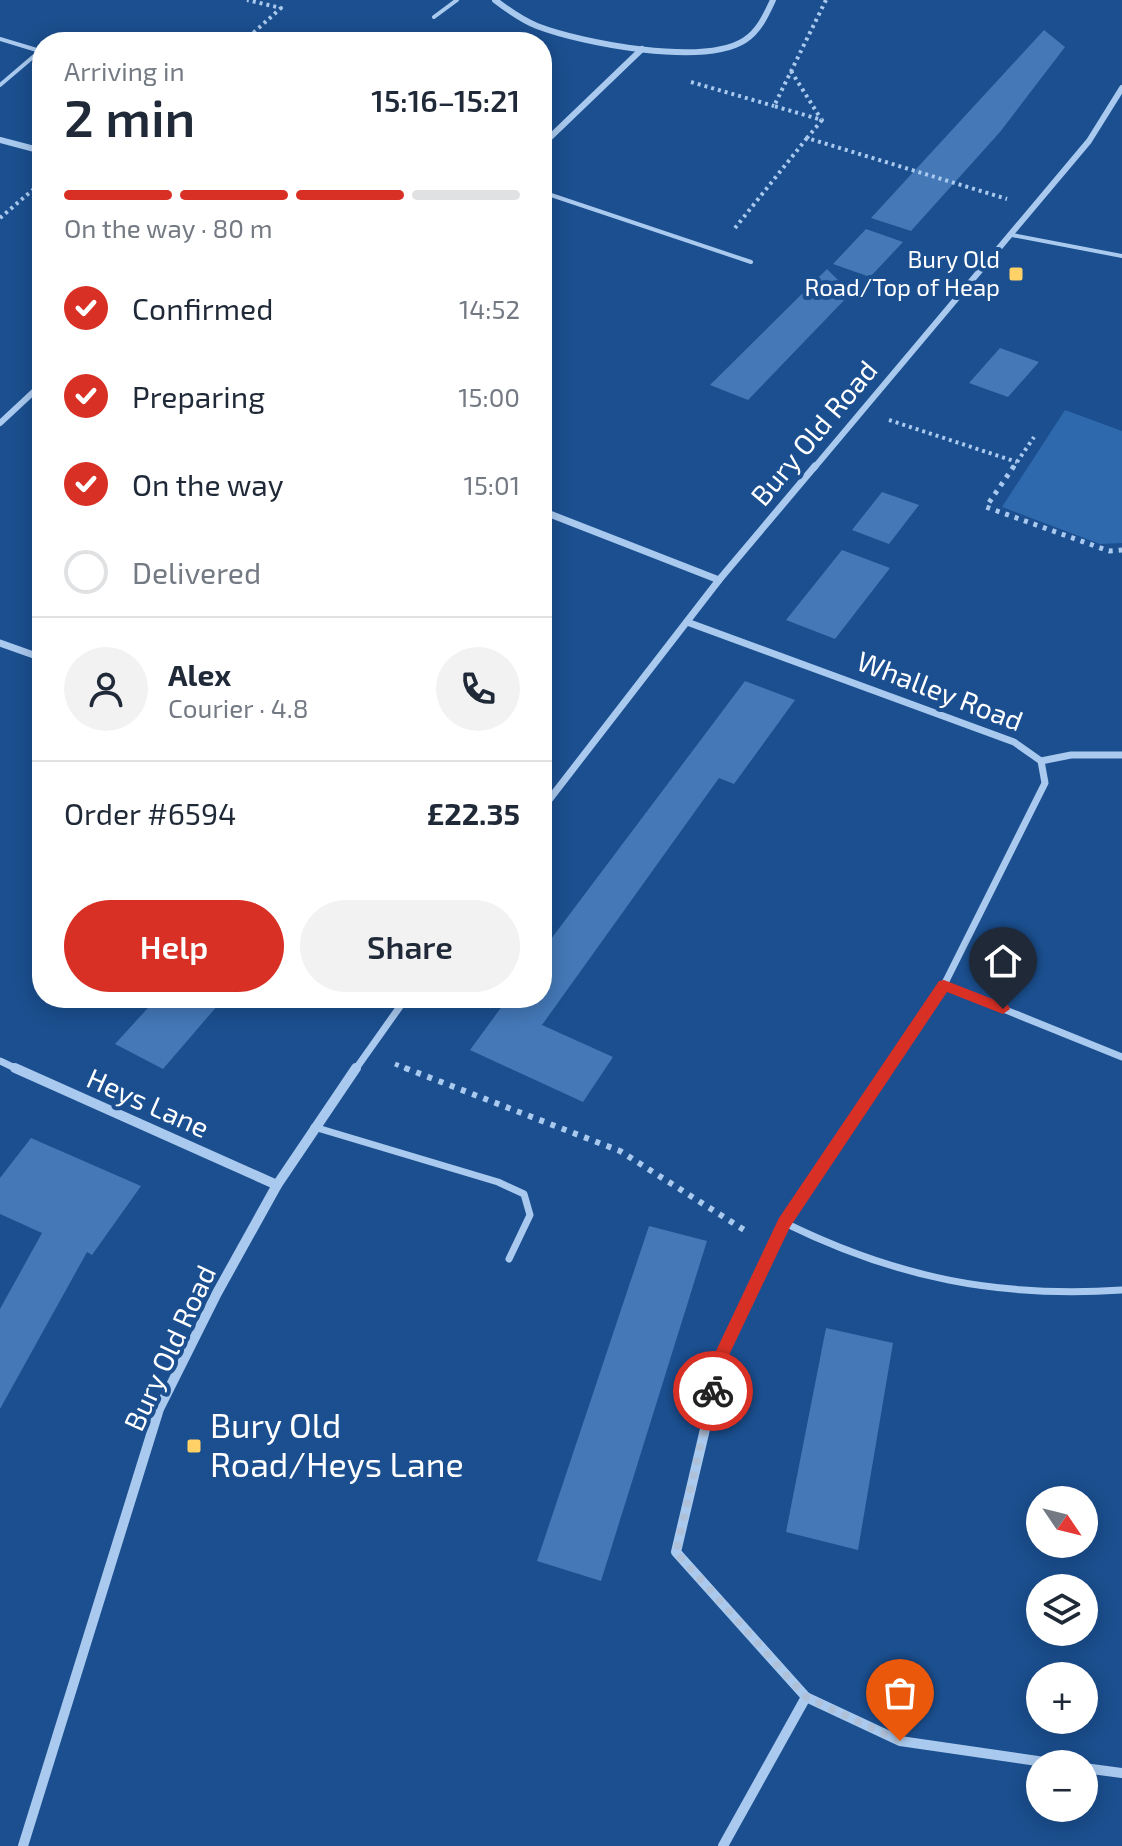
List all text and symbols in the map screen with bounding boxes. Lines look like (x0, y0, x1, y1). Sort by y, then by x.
text: Arriving in (64, 55, 185, 86)
text: 15:16–15:21 (371, 82, 520, 118)
text: 2 min (64, 85, 195, 147)
text: On the way · 80 m (64, 212, 273, 243)
place label: Bury Old Road/Top of Heap (805, 244, 1000, 301)
marker: Bury Old Road/Top of Heap (1007, 265, 1025, 283)
icon: check (64, 286, 108, 330)
text: Confirmed (132, 290, 273, 326)
text: 14:52 (459, 293, 520, 324)
street label: Bury Old Road (743, 353, 884, 512)
icon: check (64, 374, 108, 418)
text: Preparing (132, 378, 265, 414)
text: 15:00 (458, 381, 520, 412)
icon: check (64, 462, 108, 506)
text: On the way (132, 466, 284, 502)
text: 15:01 (464, 469, 520, 500)
text: Delivered (132, 554, 261, 590)
street label: Whalley Road (853, 643, 1028, 737)
button: person (64, 647, 148, 731)
button: phone (436, 647, 520, 731)
text: Alex (168, 656, 231, 692)
text: Courier · 4.8 (168, 692, 309, 723)
text: Order #6594 (64, 795, 237, 831)
text: £22.35 (427, 795, 520, 831)
button: Help (64, 900, 284, 992)
button: Share (300, 900, 520, 992)
pin (969, 927, 1037, 1009)
icon: home (981, 939, 1025, 983)
street label: Heys Lane (82, 1060, 215, 1144)
street label: Bury Old Road (116, 1259, 222, 1436)
courier (673, 1351, 753, 1431)
icon: bike (691, 1369, 735, 1413)
place label: Bury Old Road/Heys Lane (210, 1404, 464, 1484)
marker: Bury Old Road/Heys Lane (185, 1437, 203, 1455)
north arrow (1026, 1486, 1098, 1558)
map controls (1026, 1486, 1098, 1822)
button: layers (1026, 1574, 1098, 1646)
pin (866, 1659, 934, 1741)
button: + (1026, 1662, 1098, 1734)
icon: bag (878, 1671, 922, 1715)
button: − (1026, 1750, 1098, 1822)

